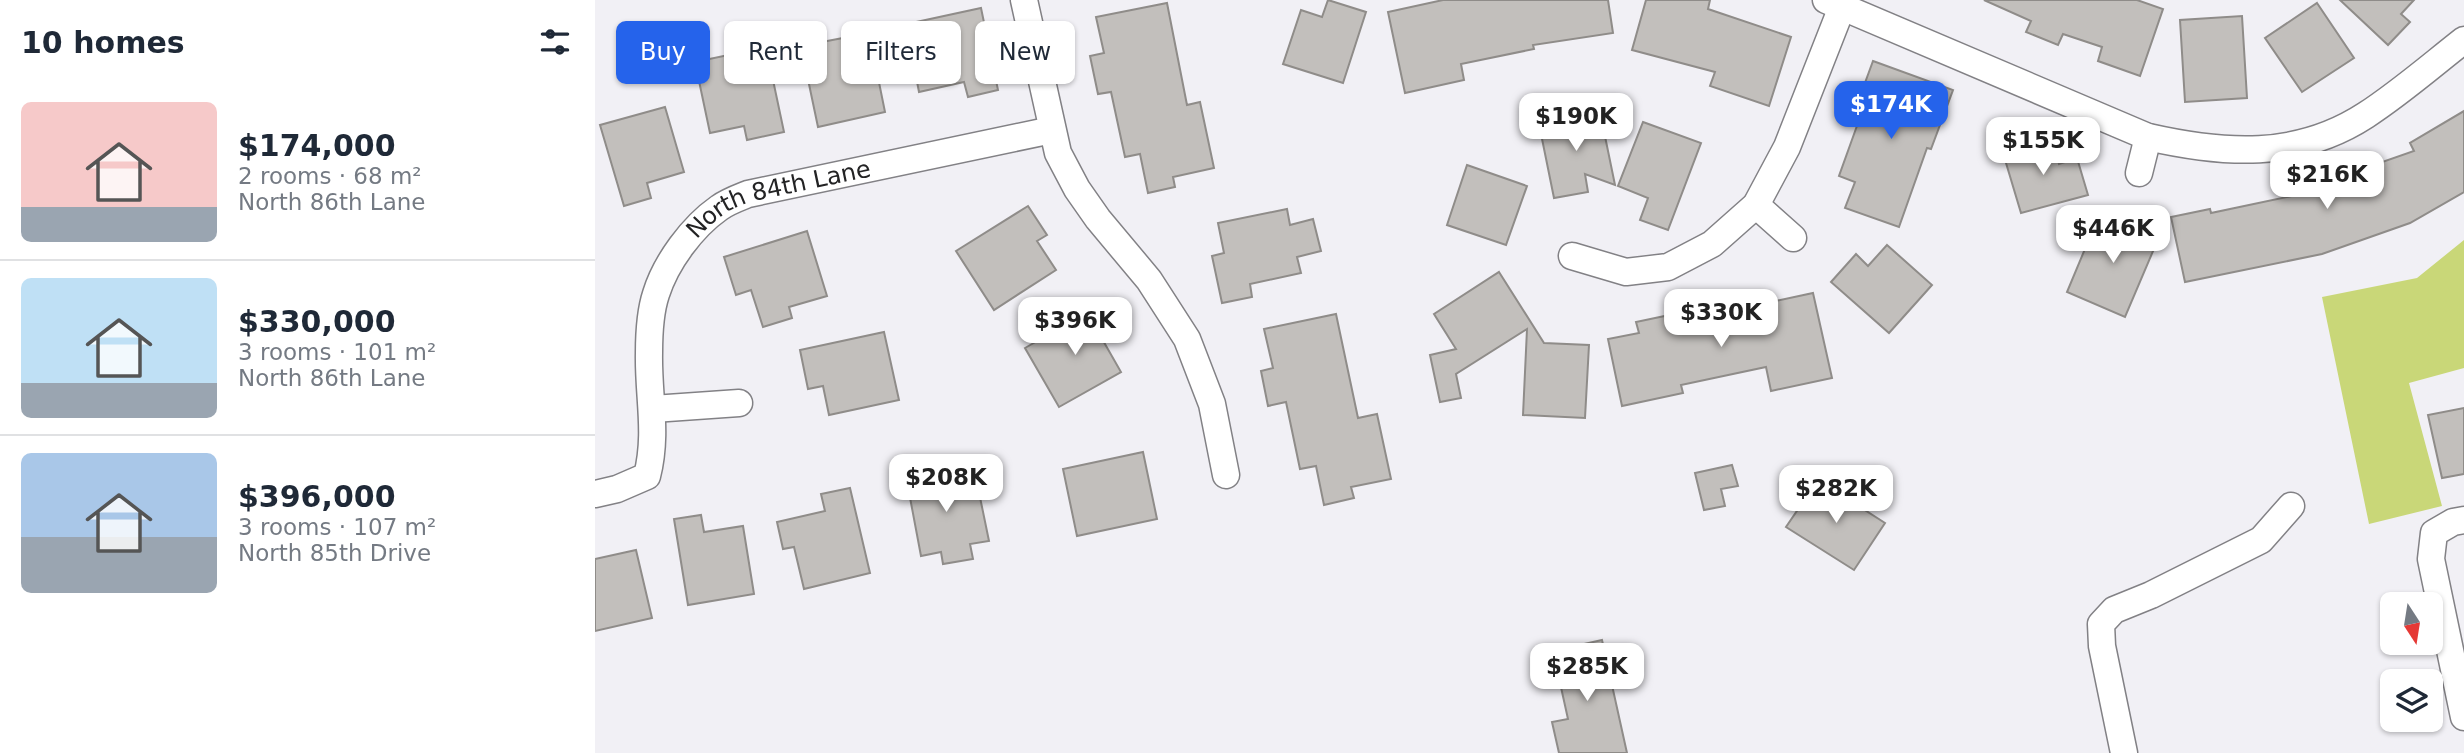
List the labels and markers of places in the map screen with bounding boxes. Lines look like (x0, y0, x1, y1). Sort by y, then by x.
pin: $174K (1842, 82, 1940, 141)
pin: $190K (1527, 94, 1625, 153)
pin: $155K (1994, 118, 2092, 177)
pin: $216K (2278, 152, 2376, 211)
pin: $446K (2064, 205, 2162, 265)
pin: $330K (1672, 290, 1770, 349)
pin: $396K (1026, 298, 1124, 357)
pin: $208K (897, 454, 995, 514)
pin: $282K (1787, 466, 1885, 525)
pin: $285K (1538, 644, 1636, 703)

